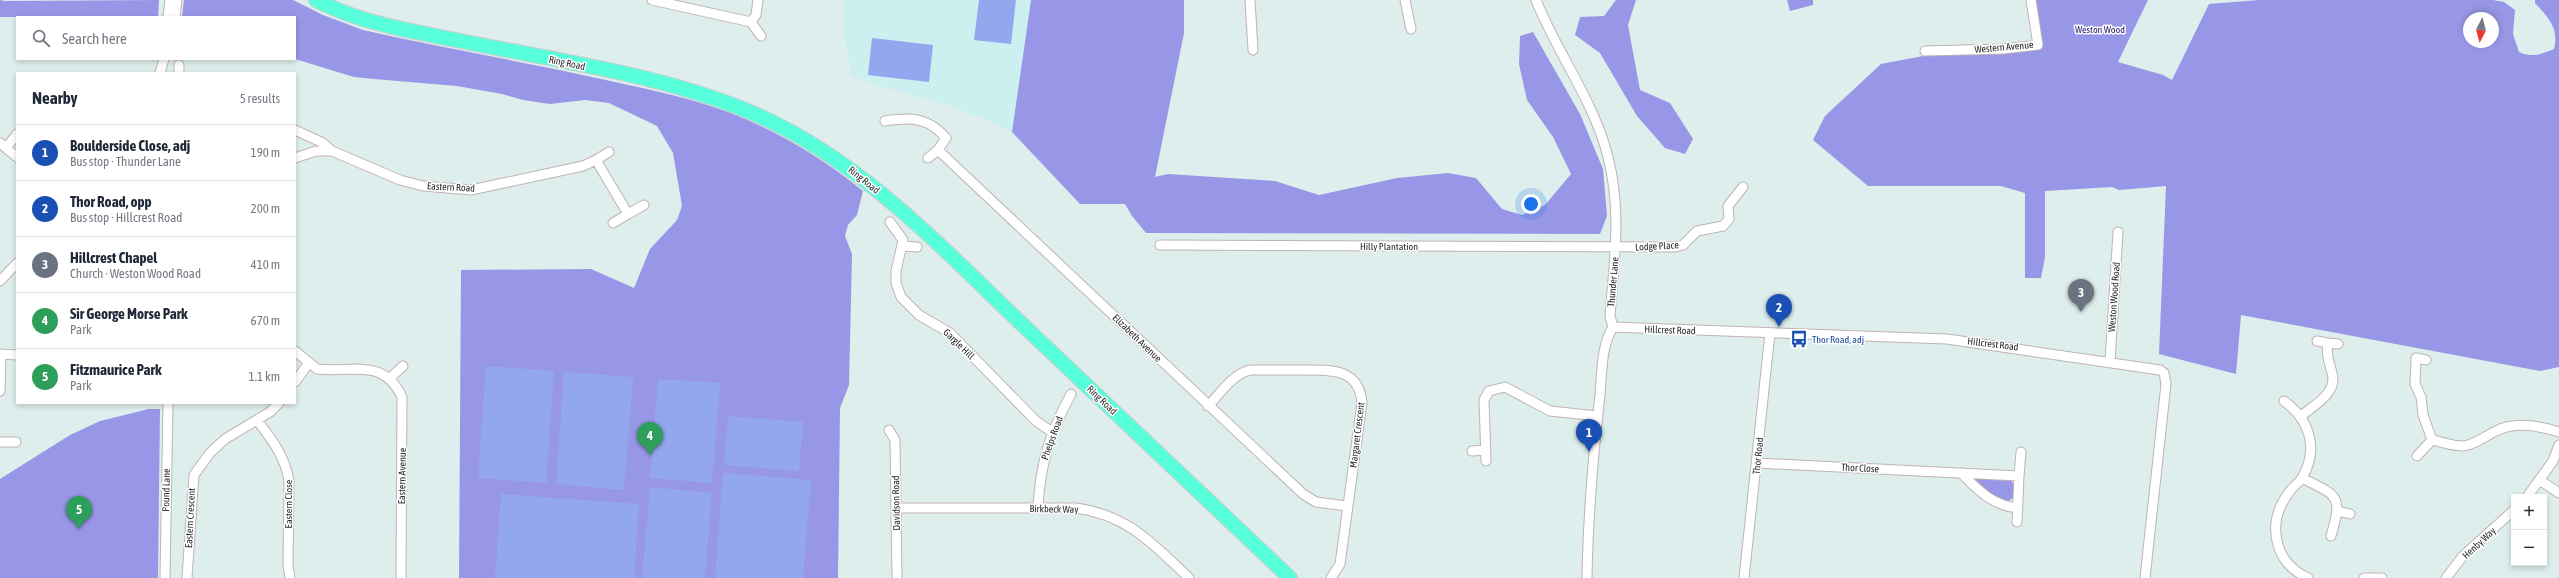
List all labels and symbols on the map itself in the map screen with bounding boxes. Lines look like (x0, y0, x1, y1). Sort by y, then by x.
north arrow (2463, 12, 2499, 48)
park label: Weston Wood (2075, 24, 2125, 35)
street label: Western Avenue (1974, 39, 2034, 55)
street label: Ring Road (548, 54, 586, 72)
street label: Ring Road (846, 164, 882, 196)
street label: Eastern Road (427, 180, 476, 194)
your location (1521, 194, 1541, 214)
street label: Lodge Place (1635, 239, 1680, 253)
street label: Hilly Plantation (1360, 241, 1418, 252)
street label: Thunder Lane (1605, 256, 1621, 308)
street label: Weston Wood Road (2106, 261, 2122, 332)
pin: 3 (2068, 279, 2094, 312)
pin: 2 (1766, 294, 1792, 327)
street label: Elizabeth Avenue (1110, 312, 1164, 364)
street label: Hillcrest Road (1644, 324, 1696, 336)
street label: Gargle Hill (941, 327, 977, 362)
bus stop icon: Thor Road, adj (1789, 329, 1809, 349)
place label: Thor Road, adj (1812, 334, 1864, 345)
street label: Hillcrest Road (1967, 335, 2019, 353)
street label: Ring Road (1085, 383, 1119, 417)
street label: Margaret Crescent (1348, 401, 1366, 468)
street label: Phelps Road (1039, 414, 1065, 461)
pin: 1 (1576, 419, 1602, 452)
pin: 4 (637, 422, 663, 455)
street label: Thor Road (1751, 437, 1765, 475)
street label: Eastern Avenue (396, 447, 408, 504)
street label: Thor Close (1841, 462, 1880, 475)
street label: Pound Lane (160, 468, 172, 512)
street label: Davidson Road (890, 475, 902, 531)
street label: Eastern Close (283, 479, 294, 528)
street label: Eastern Crescent (183, 487, 197, 548)
pin: 5 (66, 496, 92, 529)
street label: Birkbeck Way (1030, 503, 1078, 515)
street label: Henby Way (2460, 525, 2498, 561)

